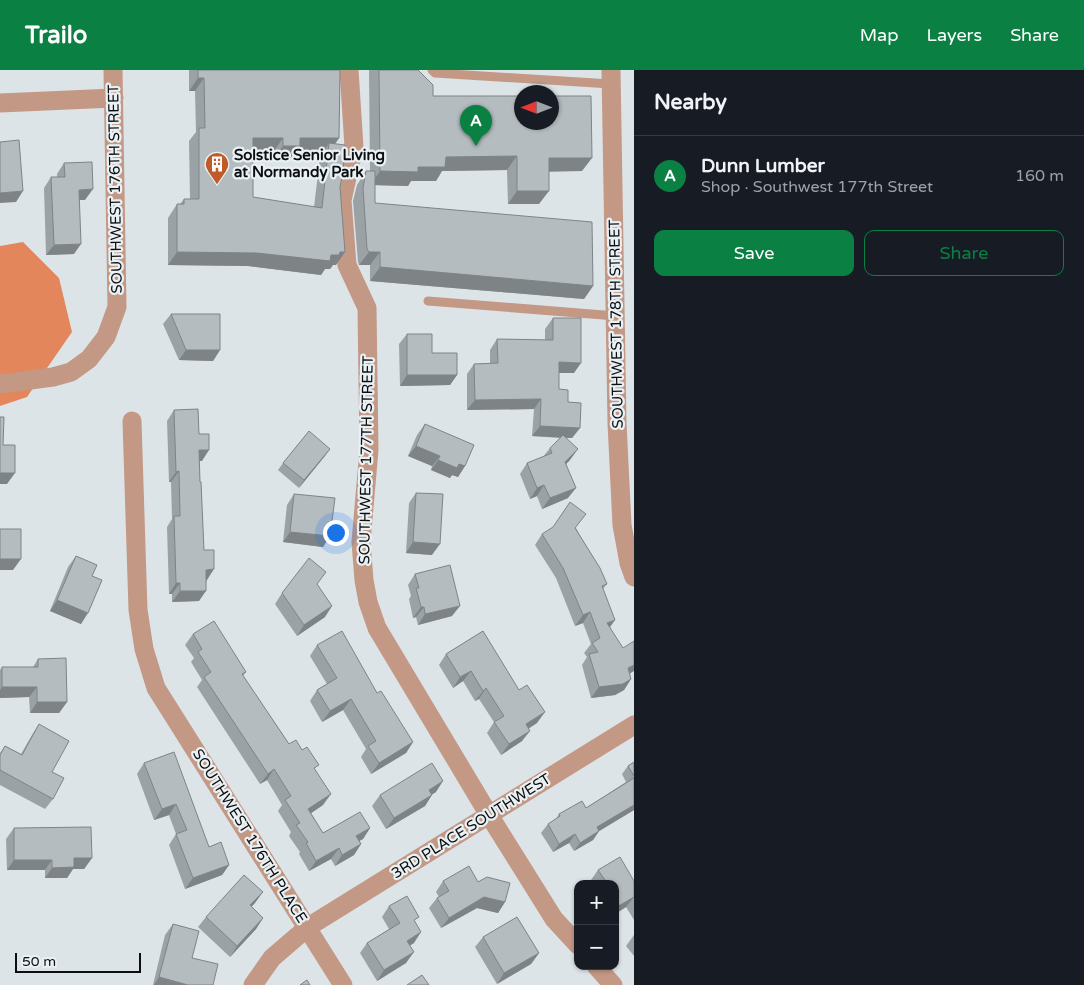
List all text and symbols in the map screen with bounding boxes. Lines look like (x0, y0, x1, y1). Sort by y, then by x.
text: Trailo (25, 21, 87, 50)
text: Map (860, 24, 899, 46)
text: Layers (927, 24, 982, 46)
text: Share (1010, 24, 1059, 46)
street label: SOUTHWEST 176TH STREET (104, 84, 126, 294)
north arrow (514, 85, 559, 130)
text: Nearby (654, 90, 727, 115)
pin: A (460, 105, 492, 146)
place label: Solstice Senior Living at Normandy Park (234, 146, 385, 182)
building icon: Solstice Senior Living at Normandy Park (204, 151, 230, 185)
text: Dunn Lumber (701, 155, 825, 177)
text: A (664, 166, 676, 186)
text: 160 m (1015, 166, 1064, 186)
text: Shop · Southwest 177th Street (701, 177, 933, 197)
street label: SOUTHWEST 178TH STREET (605, 219, 627, 429)
button: Save (654, 230, 854, 276)
button: Share (864, 230, 1064, 276)
street label: SOUTHWEST 177TH STREET (355, 355, 377, 565)
your location (323, 520, 349, 546)
street label: SOUTHWEST 176TH PLACE (189, 746, 311, 926)
street label: 3RD PLACE SOUTHWEST (388, 770, 554, 882)
map controls (574, 880, 619, 970)
button: + (574, 880, 619, 925)
button: − (574, 925, 619, 970)
scale bar (15, 950, 141, 973)
text: 50 m (22, 953, 56, 970)

